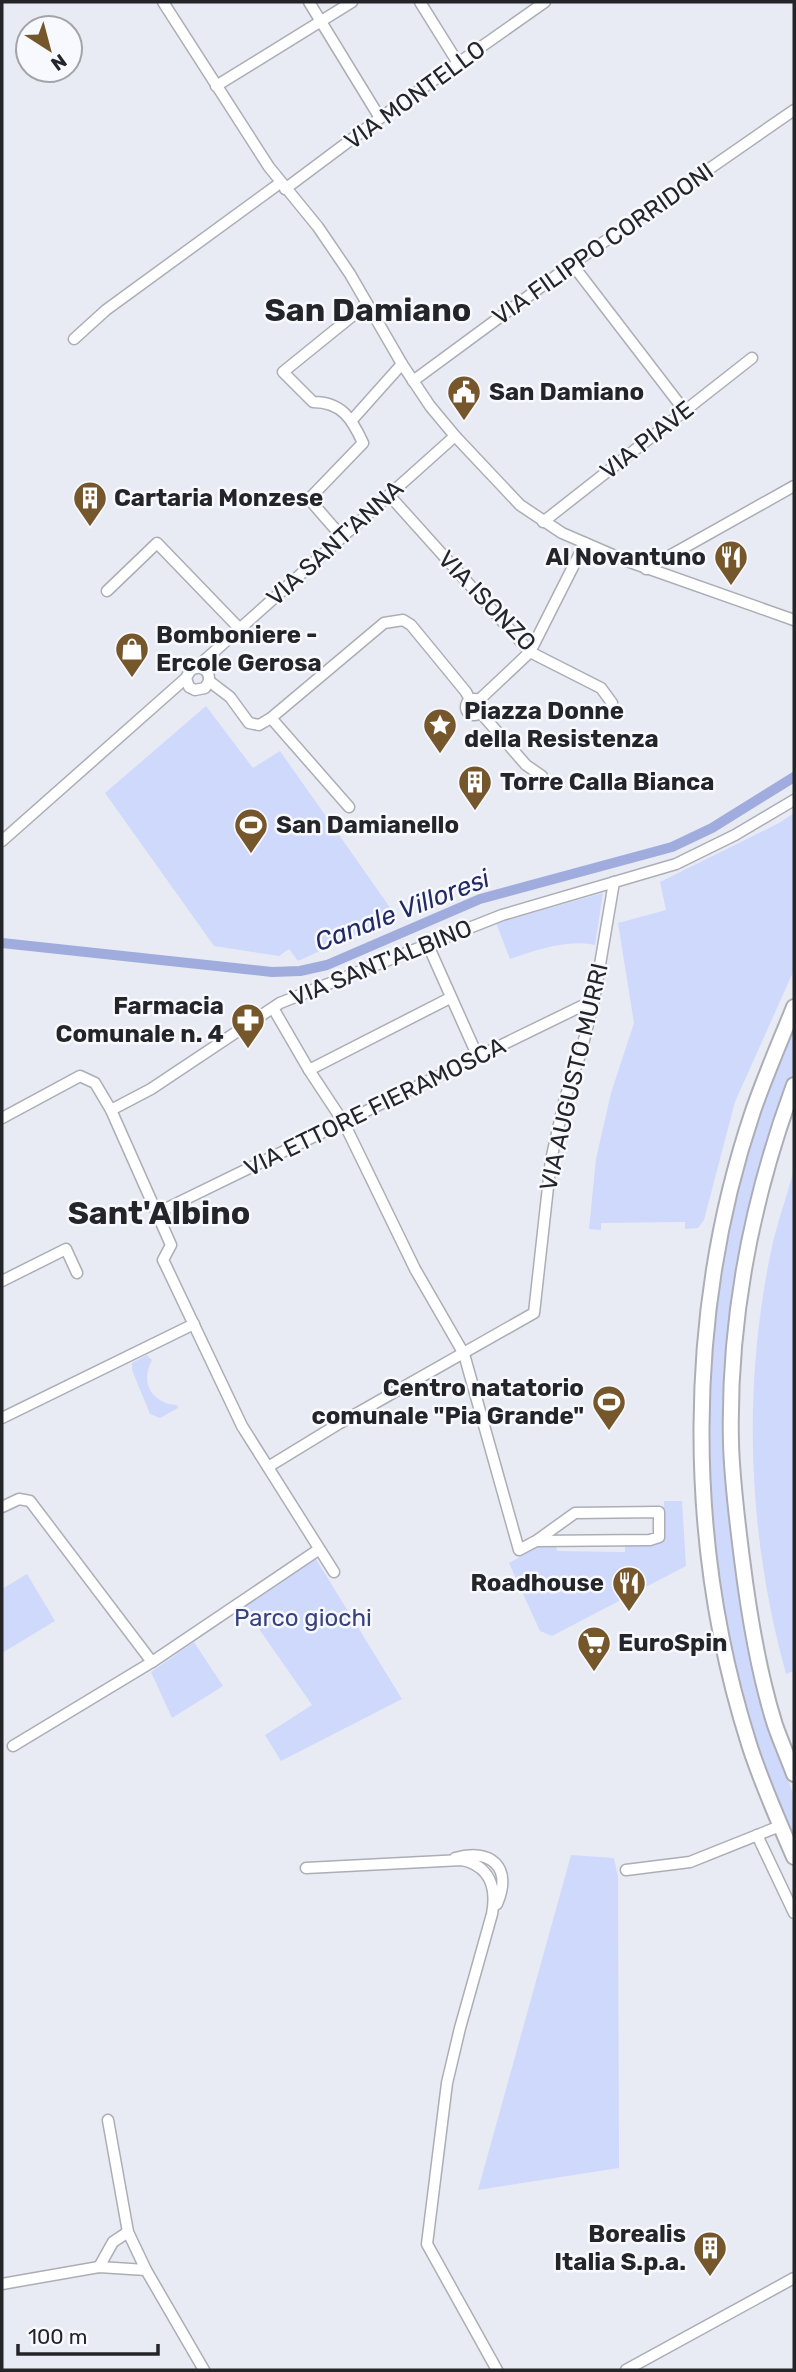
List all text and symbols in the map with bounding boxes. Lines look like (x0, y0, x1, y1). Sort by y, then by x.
north arrow (14, 14, 84, 84)
street label: VIA MONTELLO (339, 35, 491, 155)
text: N (46, 49, 71, 76)
street label: VIA FILIPPO CORRIDONI (487, 157, 719, 331)
district label: San Damiano (265, 291, 471, 329)
public building icon: San Damiano (445, 373, 483, 422)
place label: San Damiano (489, 378, 644, 406)
street label: VIA PIAVE (595, 395, 699, 485)
street label: VIA SANT'ANNA (261, 474, 409, 612)
building icon: Cartaria Monzese (71, 479, 109, 528)
place label: Cartaria Monzese (114, 484, 323, 512)
restaurant icon: Al Novantuno (712, 538, 750, 587)
place label: Al Novantuno (546, 543, 706, 571)
street label: VIA ISONZO (432, 545, 542, 657)
place label: Bomboniere - Ercole Gerosa (156, 621, 322, 677)
shop icon: Bomboniere - Ercole Gerosa (113, 630, 151, 679)
place label: Piazza Donne della Resistenza (464, 697, 659, 753)
place icon: Piazza Donne della Resistenza (421, 706, 459, 755)
building icon: Torre Calla Bianca (456, 763, 494, 812)
place label: Torre Calla Bianca (500, 768, 714, 796)
sports icon: San Damianello (232, 806, 270, 855)
place label: San Damianello (276, 811, 459, 839)
water label: Canale Villoresi (310, 863, 495, 958)
street label: VIA SANT'ALBINO (286, 914, 476, 1012)
street label: VIA AUGUSTO MURRI (534, 960, 614, 1194)
place label: Farmacia Comunale n. 4 (56, 992, 224, 1048)
pharmacy icon: Farmacia Comunale n. 4 (229, 1001, 267, 1050)
street label: VIA ETTORE FIERAMOSCA (240, 1032, 510, 1182)
district label: Sant'Albino (68, 1194, 250, 1232)
place label: Centro natatorio comunale "Pia Grande" (312, 1374, 584, 1430)
sports icon: Centro natatorio comunale "Pia Grande" (590, 1383, 628, 1432)
restaurant icon: Roadhouse (610, 1564, 648, 1613)
place label: Roadhouse (470, 1569, 604, 1597)
park label: Parco giochi (234, 1604, 372, 1632)
supermarket icon: EuroSpin (575, 1624, 613, 1673)
place label: EuroSpin (618, 1629, 727, 1657)
place label: Borealis Italia S.p.a. (554, 2220, 686, 2276)
building icon: Borealis Italia S.p.a. (691, 2229, 729, 2278)
scale bar (18, 2312, 158, 2356)
text: 100 m (28, 2324, 87, 2349)

